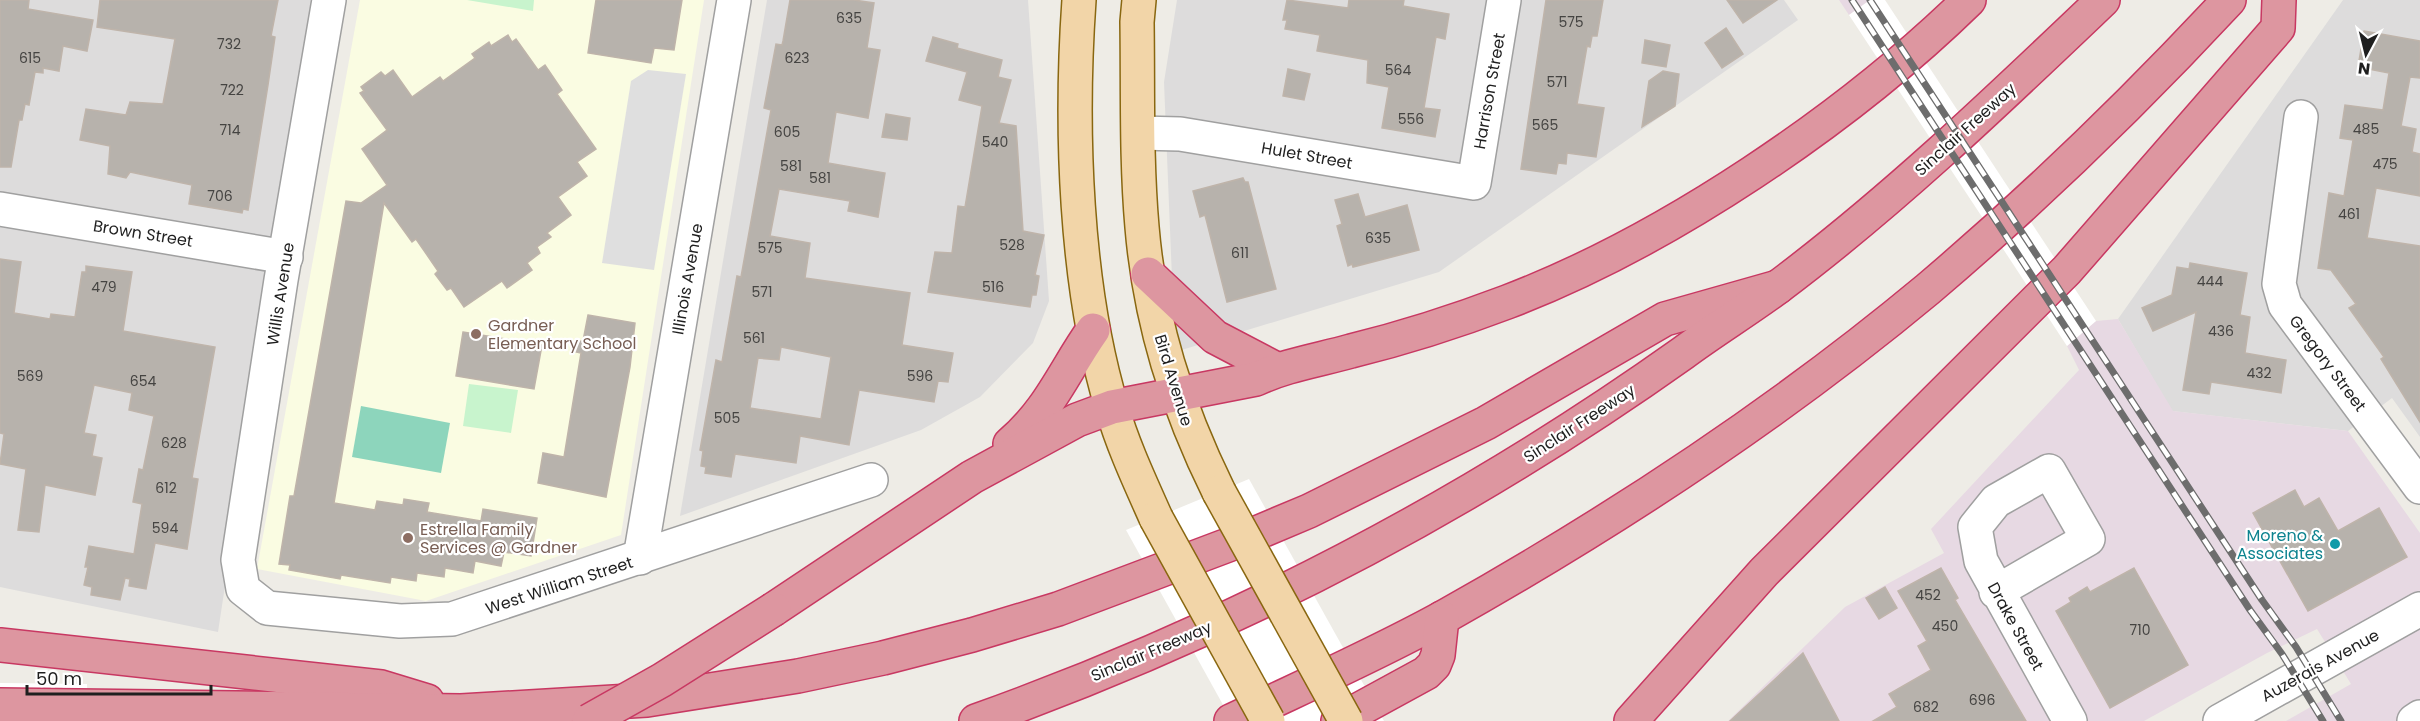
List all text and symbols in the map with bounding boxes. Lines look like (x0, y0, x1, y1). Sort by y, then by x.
house number: 635 (836, 8, 862, 28)
house number: 575 (1558, 12, 1584, 32)
north arrow (2336, 24, 2396, 84)
street label: Harrison Street (1468, 31, 1511, 151)
house number: 732 (217, 34, 241, 54)
house number: 615 (19, 48, 41, 68)
house number: 623 (784, 48, 810, 68)
text: N (2357, 56, 2372, 81)
house number: 564 (1385, 60, 1411, 80)
house number: 571 (1547, 72, 1567, 92)
street label: Sinclair Freeway (1910, 78, 2021, 181)
house number: 722 (220, 80, 244, 100)
house number: 556 (1398, 109, 1424, 129)
house number: 565 (1532, 115, 1558, 135)
house number: 485 (2353, 119, 2379, 139)
house number: 714 (220, 120, 241, 140)
house number: 605 (774, 122, 800, 142)
house number: 540 (982, 132, 1008, 152)
street label: Hulet Street (1260, 136, 1354, 175)
house number: 475 (2372, 154, 2398, 174)
house number: 581 (780, 156, 802, 176)
house number: 581 (809, 168, 831, 188)
house number: 706 (207, 186, 233, 206)
house number: 461 (2338, 204, 2360, 224)
street label: Brown Street (91, 214, 195, 253)
street label: Illinois Avenue (666, 221, 709, 337)
house number: 635 (1365, 228, 1391, 248)
house number: 528 (999, 235, 1025, 255)
house number: 575 (757, 238, 783, 258)
street label: Willis Avenue (261, 241, 300, 347)
house number: 611 (1231, 243, 1249, 263)
house number: 444 (2197, 271, 2223, 291)
house number: 479 (91, 277, 117, 297)
house number: 516 (982, 277, 1004, 297)
house number: 571 (752, 282, 772, 302)
street label: Gregory Street (2284, 310, 2372, 416)
place label: Gardner Elementary School (488, 314, 636, 355)
house number: 436 (2208, 321, 2234, 341)
marker: Gardner Elementary School (469, 327, 483, 341)
house number: 561 (743, 328, 765, 348)
street label: Bird Avenue (1149, 331, 1198, 429)
house number: 432 (2246, 363, 2272, 383)
house number: 569 (17, 366, 43, 386)
house number: 596 (907, 366, 933, 386)
house number: 654 (130, 371, 156, 391)
street label: Sinclair Freeway (1519, 379, 1640, 468)
house number: 505 (714, 408, 740, 428)
house number: 628 (161, 433, 187, 453)
house number: 612 (155, 478, 177, 498)
house number: 594 (152, 518, 178, 538)
place label: Estrella Family Services @ Gardner (420, 518, 577, 559)
place label: Moreno & Associates (2237, 524, 2323, 565)
marker: Estrella Family Services @ Gardner (401, 531, 415, 545)
marker: Moreno & Associates (2328, 537, 2342, 551)
street label: West William Street (482, 551, 636, 620)
street label: Drake Street (1982, 578, 2049, 675)
house number: 452 (1915, 585, 1941, 605)
street label: Sinclair Freeway (1087, 616, 1215, 687)
house number: 450 (1932, 616, 1958, 636)
house number: 710 (2130, 620, 2150, 640)
street label: Auzerais Avenue (2257, 623, 2383, 707)
scale bar (27, 658, 212, 696)
text: 50 m (36, 666, 82, 691)
house number: 696 (1969, 690, 1995, 710)
house number: 682 (1913, 697, 1939, 717)

